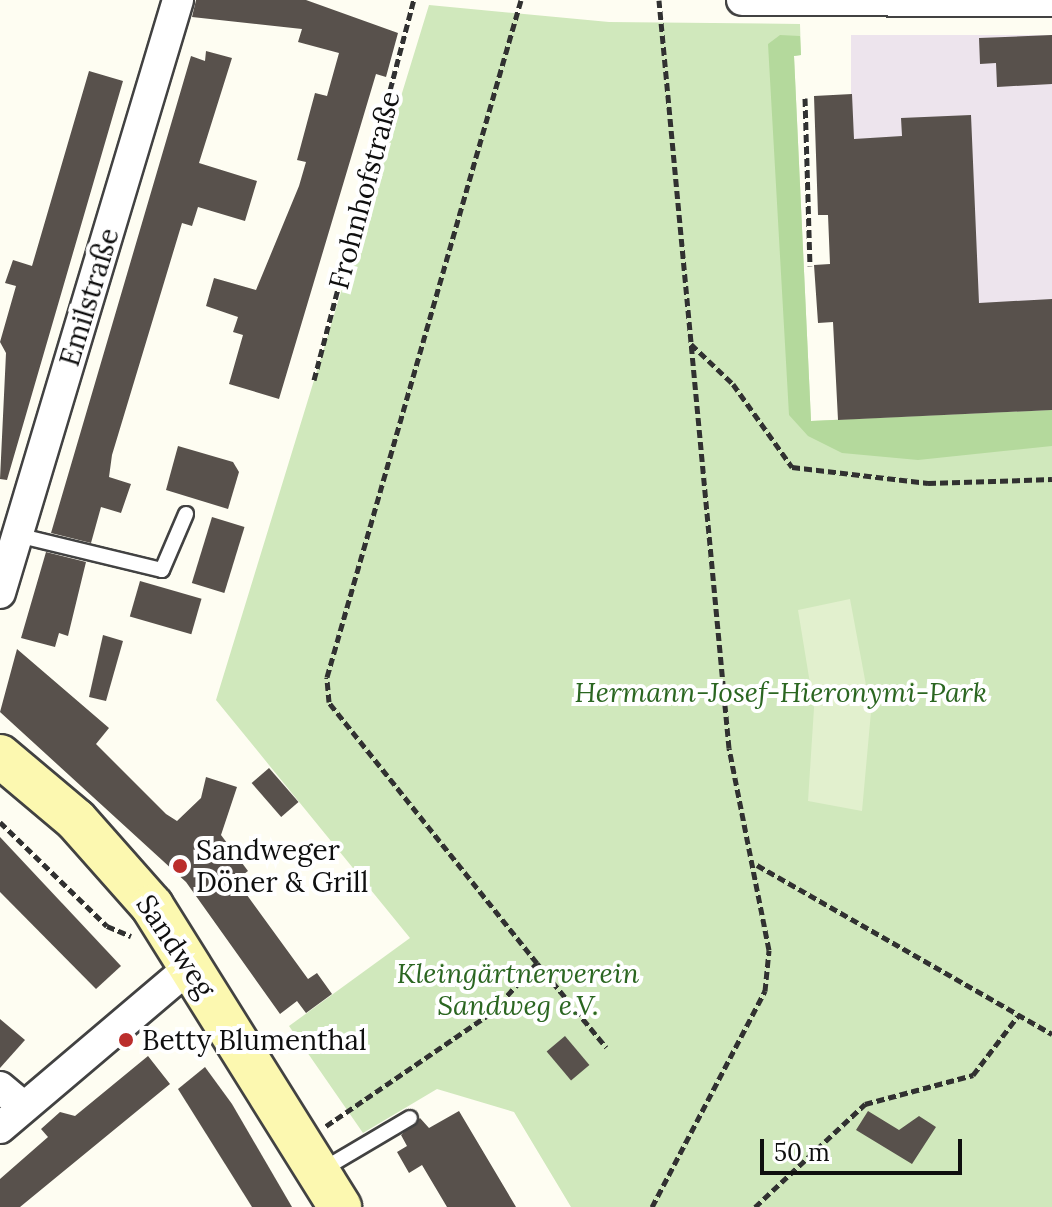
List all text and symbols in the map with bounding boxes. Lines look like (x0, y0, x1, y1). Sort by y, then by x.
street label: Frohnhofstraße (321, 87, 407, 293)
street label: Emilstraße (52, 224, 126, 370)
park label: Hermann-Josef-Hieronymi-Park (575, 675, 987, 709)
place label: Sandweger Döner & Grill (196, 833, 368, 899)
marker: Sandweger Döner & Grill (171, 857, 189, 875)
street label: Sandweg (129, 888, 223, 1004)
park label: Kleingärtnerverein Sandweg e.V. (397, 956, 639, 1022)
place label: Betty Blumenthal (142, 1023, 367, 1057)
marker: Betty Blumenthal (117, 1031, 135, 1049)
scale bar (764, 1123, 966, 1173)
text: 50 m (774, 1137, 830, 1168)

